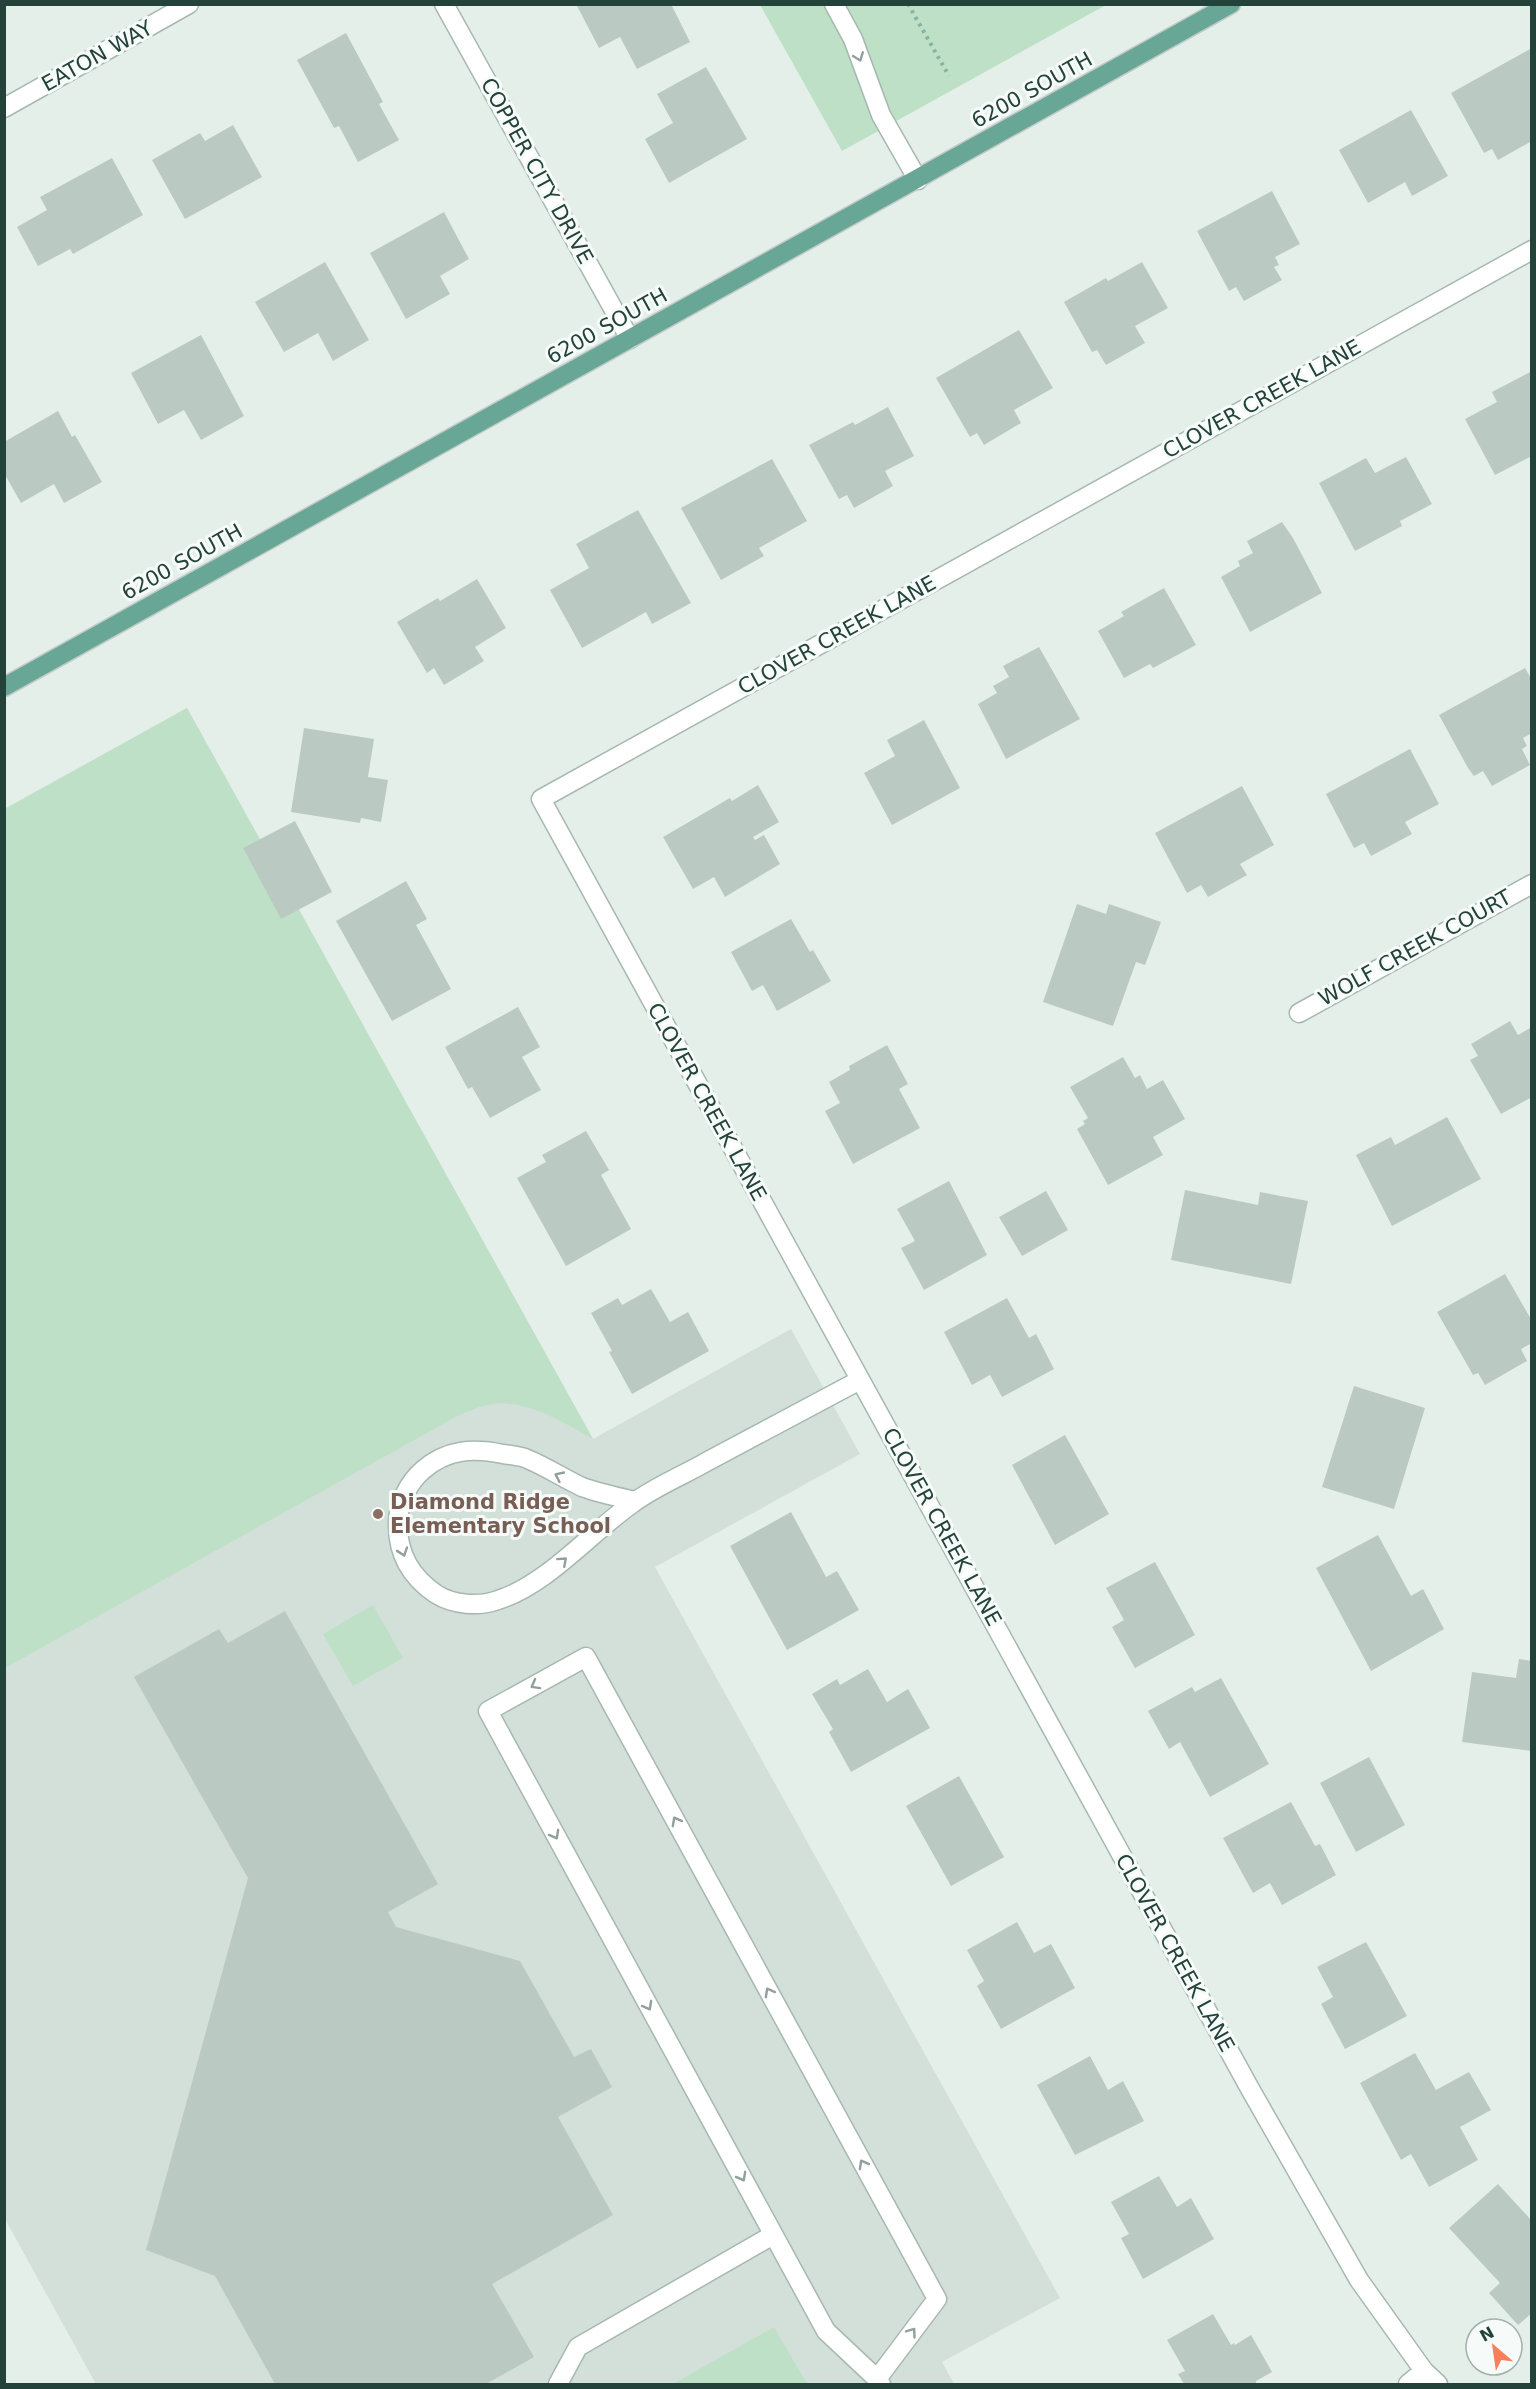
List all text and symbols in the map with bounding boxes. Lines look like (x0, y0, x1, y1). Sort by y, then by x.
street label: EATON WAY (37, 16, 157, 96)
street label: 6200 SOUTH (968, 47, 1096, 133)
one-way arrow (852, 51, 865, 62)
street label: COPPER CITY DRIVE (476, 74, 598, 268)
street label: 6200 SOUTH (543, 283, 671, 369)
street label: CLOVER CREEK LANE (1159, 335, 1365, 463)
street label: 6200 SOUTH (118, 519, 246, 605)
street label: CLOVER CREEK LANE (734, 571, 940, 699)
street label: WOLF CREEK COURT (1315, 885, 1516, 1011)
street label: CLOVER CREEK LANE (643, 999, 771, 1205)
street label: CLOVER CREEK LANE (878, 1424, 1006, 1630)
one-way arrow (555, 1471, 566, 1483)
place label: Diamond Ridge Elementary School (390, 1490, 611, 1538)
marker: Diamond Ridge Elementary School (371, 1507, 385, 1521)
one-way arrow (396, 1546, 408, 1557)
one-way arrow (556, 1557, 566, 1568)
one-way arrow (531, 1678, 541, 1689)
one-way arrow (672, 1817, 683, 1827)
one-way arrow (548, 1829, 559, 1839)
street label: CLOVER CREEK LANE (1111, 1850, 1239, 2056)
one-way arrow (765, 1988, 776, 1999)
one-way arrow (641, 2000, 652, 2010)
one-way arrow (859, 2159, 870, 2170)
one-way arrow (735, 2171, 746, 2182)
north arrow (1464, 2317, 1524, 2377)
text: N (1477, 2323, 1497, 2346)
one-way arrow (905, 2327, 916, 2338)

